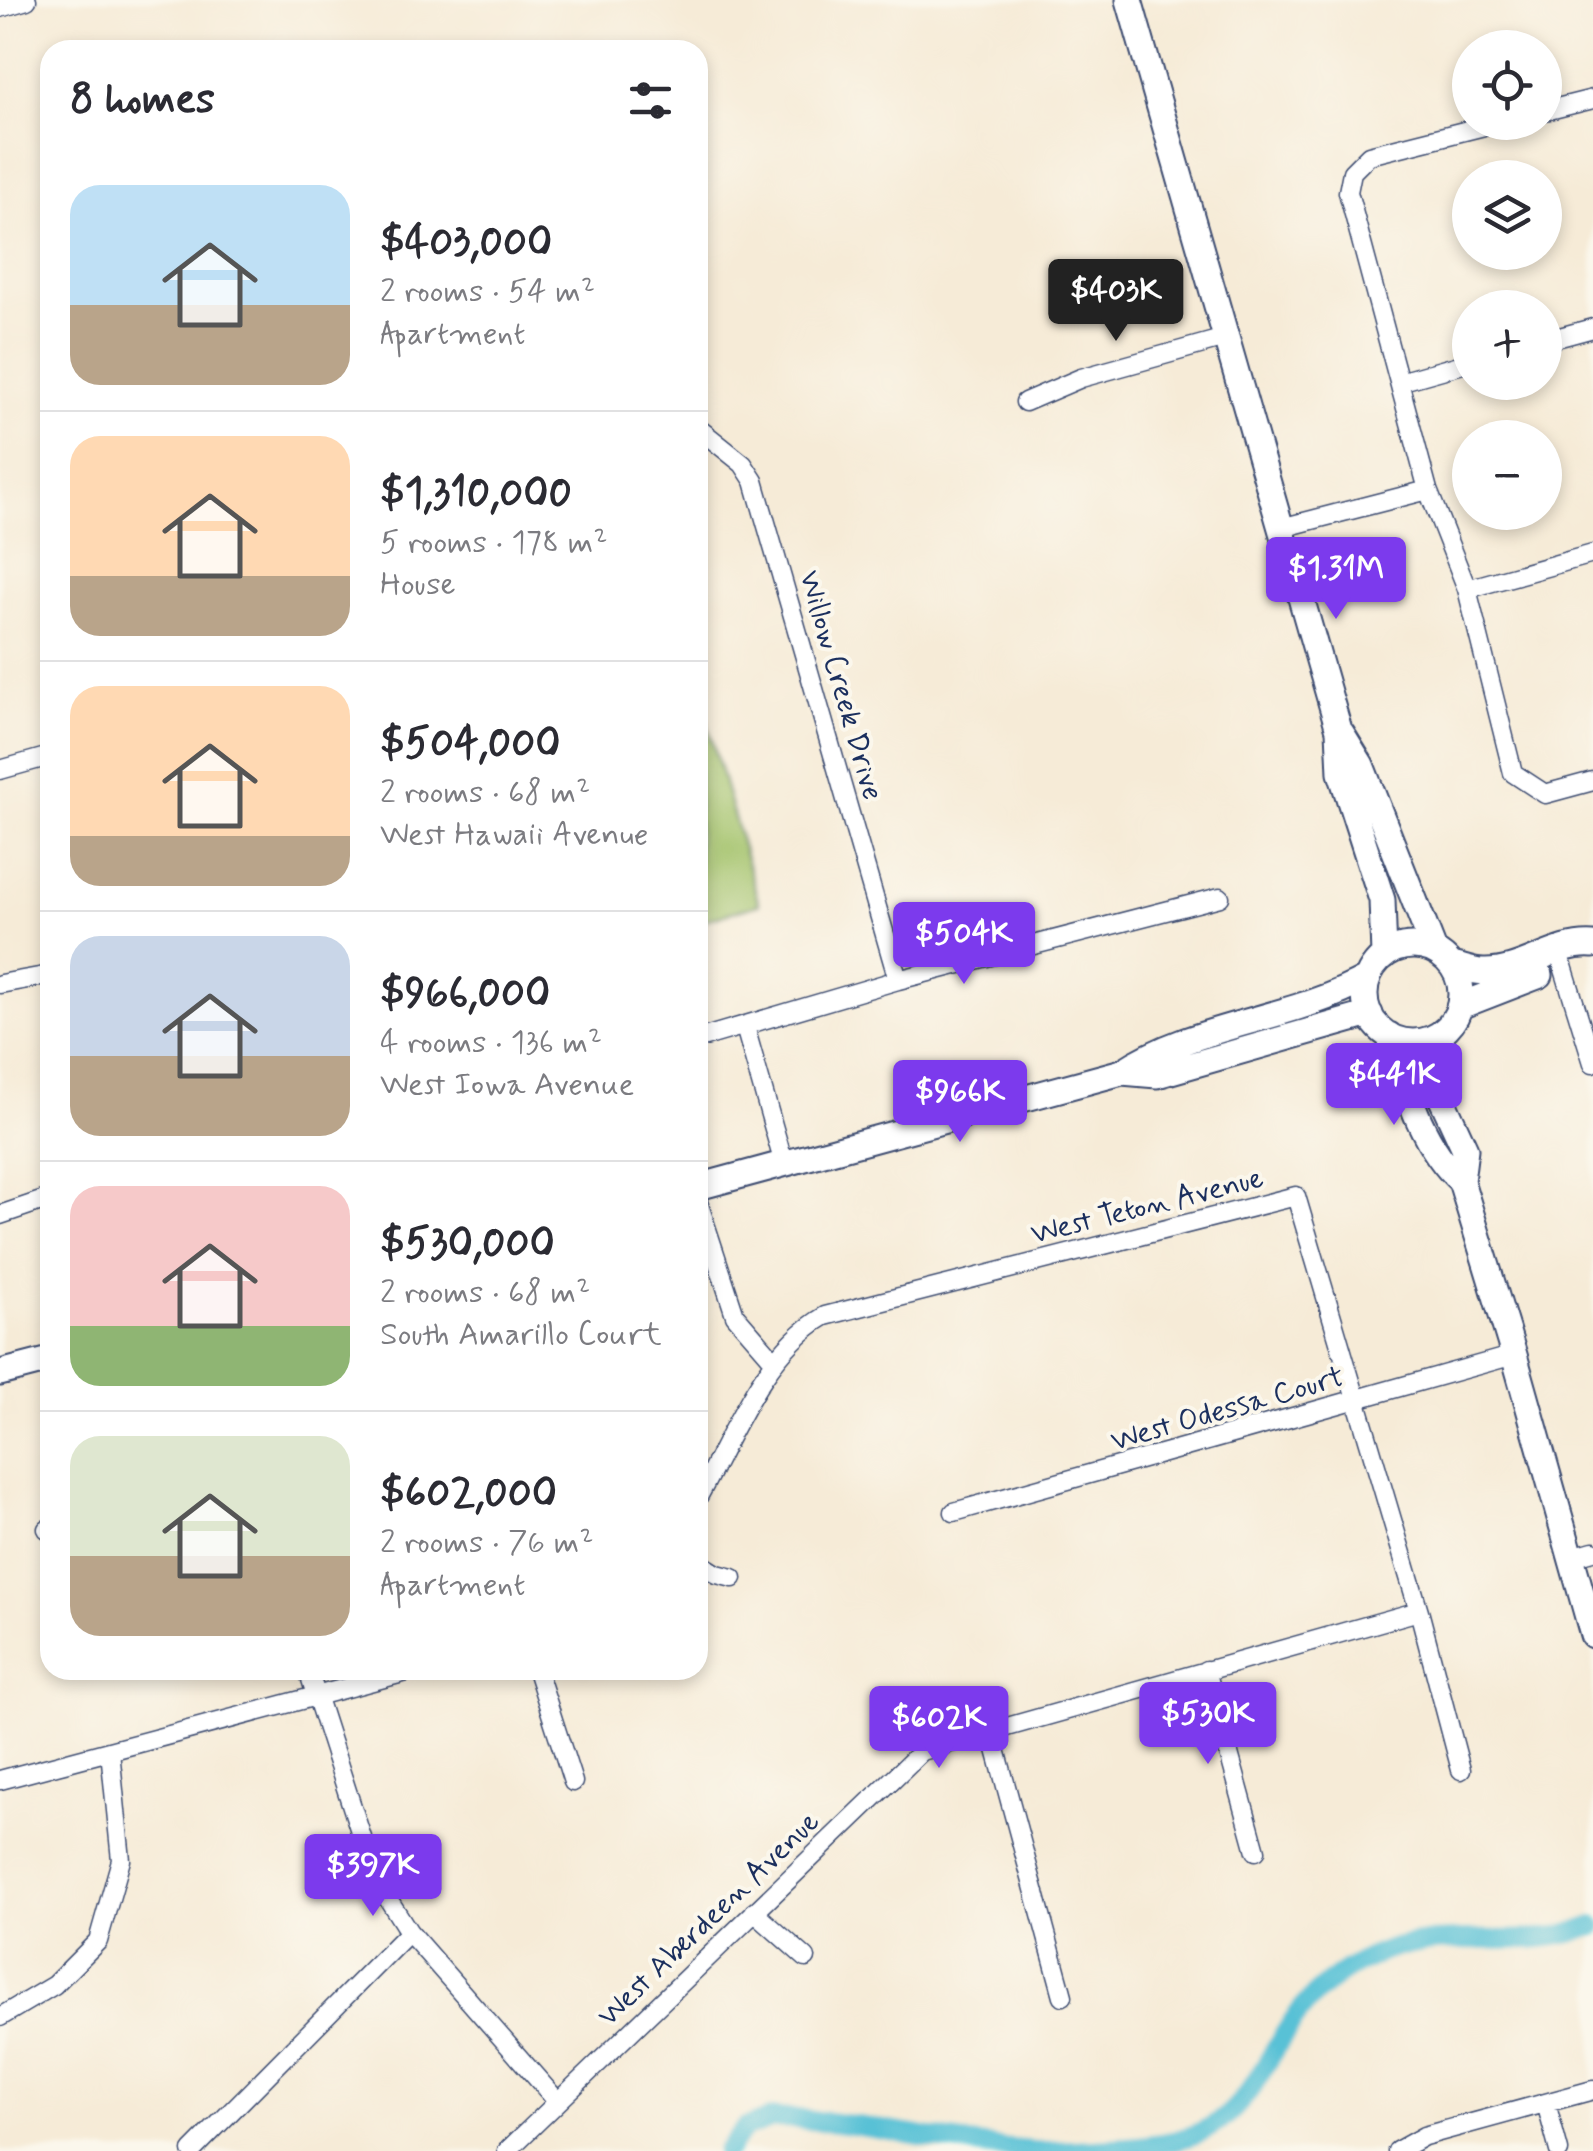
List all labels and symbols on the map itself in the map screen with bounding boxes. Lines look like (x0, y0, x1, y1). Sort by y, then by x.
pin: $403K (1046, 259, 1186, 344)
pin: $1.31M (1255, 537, 1417, 622)
street label: Willow Creek Drive (789, 566, 892, 805)
pin: $504K (894, 902, 1034, 987)
pin: $441K (1324, 1043, 1464, 1128)
pin: $966K (890, 1060, 1030, 1145)
street label: West Teton Avenue (1027, 1159, 1268, 1254)
street label: West Odessa Court (1106, 1358, 1348, 1461)
pin: $530K (1138, 1682, 1278, 1767)
pin: $602K (869, 1686, 1009, 1771)
street label: West Aberdeen Avenue (590, 1803, 828, 2035)
pin: $397K (303, 1834, 443, 1919)

